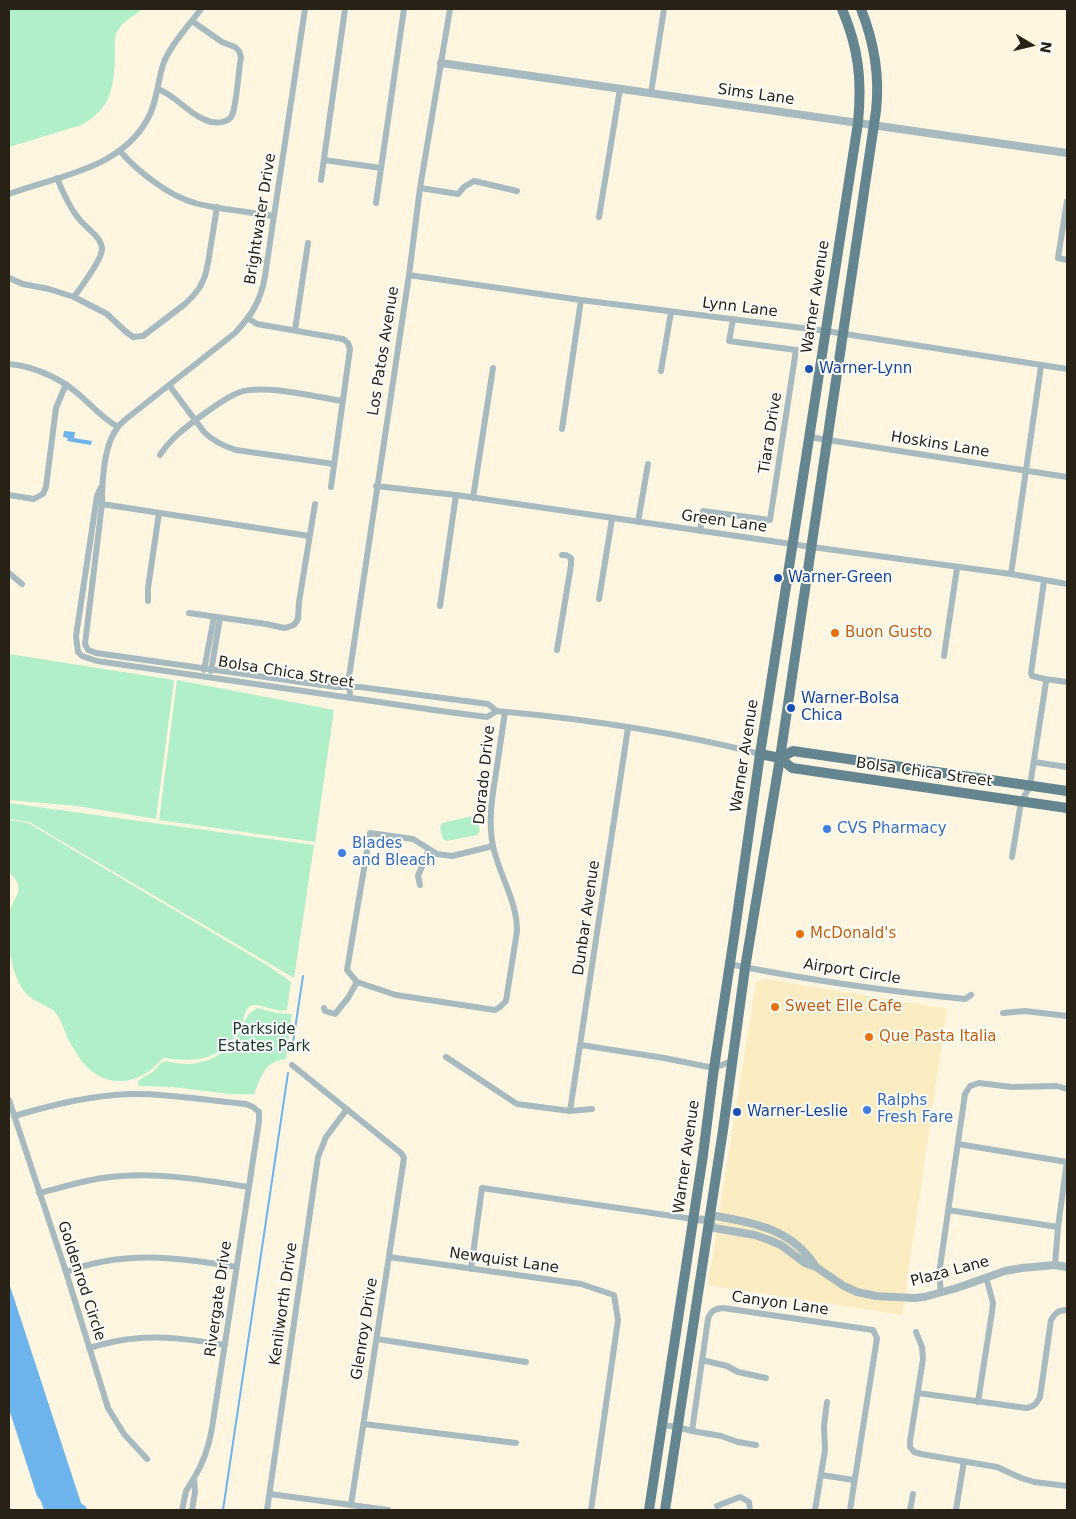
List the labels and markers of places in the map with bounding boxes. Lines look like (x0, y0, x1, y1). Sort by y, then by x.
place label: Warner-Lynn (819, 360, 912, 378)
marker: Warner-Lynn (803, 363, 815, 375)
place label: Warner-Green (788, 569, 892, 587)
marker: Warner-Green (772, 572, 784, 584)
place label: Buon Gusto (845, 624, 932, 642)
marker: Buon Gusto (829, 627, 841, 639)
place label: Warner-Bolsa Chica (801, 690, 899, 725)
marker: Warner-Bolsa Chica (785, 702, 797, 714)
place label: CVS Pharmacy (837, 820, 947, 838)
marker: CVS Pharmacy (821, 823, 833, 835)
place label: Blades and Bleach (352, 835, 436, 870)
marker: Blades and Bleach (336, 847, 348, 859)
place label: McDonald's (810, 925, 896, 943)
marker: McDonald's (794, 928, 806, 940)
place label: Sweet Elle Cafe (785, 998, 902, 1016)
marker: Sweet Elle Cafe (769, 1001, 781, 1013)
place label: Que Pasta Italia (879, 1028, 997, 1046)
marker: Que Pasta Italia (863, 1031, 875, 1043)
place label: Ralphs Fresh Fare (877, 1092, 953, 1127)
place label: Warner-Leslie (747, 1103, 848, 1121)
marker: Ralphs Fresh Fare (861, 1104, 873, 1116)
marker: Warner-Leslie (731, 1106, 743, 1118)

